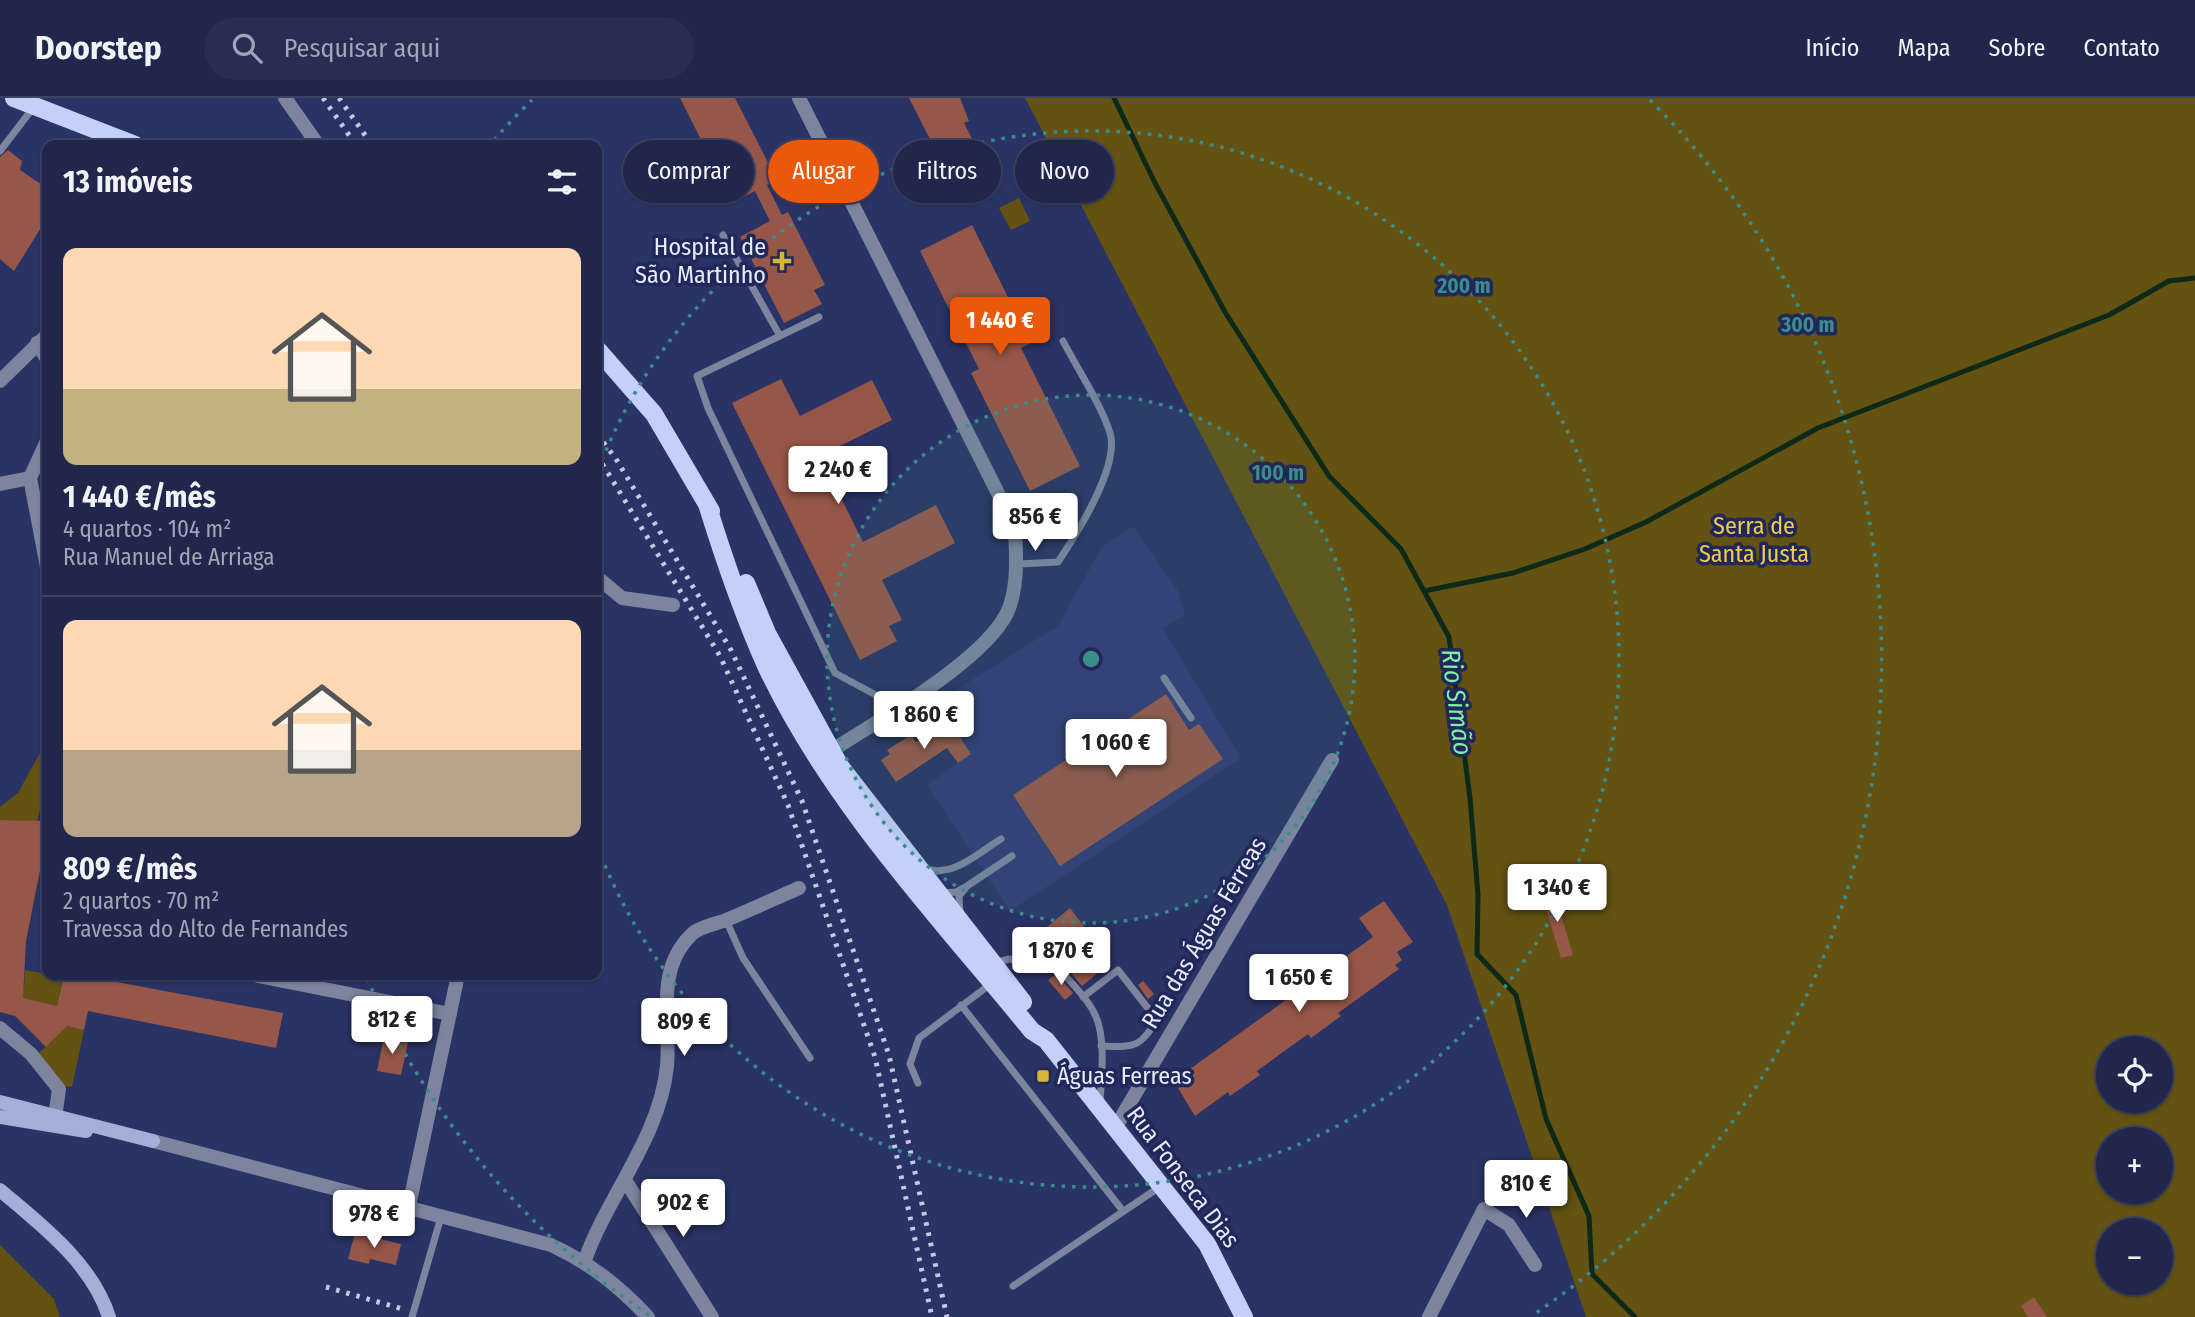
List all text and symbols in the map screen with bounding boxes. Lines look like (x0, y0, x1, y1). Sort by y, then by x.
search box (204, 17, 694, 80)
text: Doorstep (35, 28, 162, 68)
icon: search (228, 29, 266, 67)
text: Pesquisar aqui (284, 33, 440, 64)
text: Início (1806, 34, 1859, 62)
text: Mapa (1897, 34, 1951, 62)
text: Sobre (1989, 34, 2045, 62)
text: Contato (2083, 34, 2160, 62)
chip: Comprar (623, 140, 754, 203)
chip: Alugar (768, 140, 879, 203)
chip: Filtros (893, 140, 1001, 203)
chip: Novo (1015, 140, 1114, 203)
icon: filters (543, 163, 581, 201)
text: 13 imóveis (63, 164, 193, 200)
place label: Hospital de São Martinho (635, 233, 766, 289)
marker: Hospital de São Martinho (772, 251, 792, 271)
text: 200 m (1436, 273, 1491, 299)
icon: home (259, 294, 385, 420)
pin: 1 440 € (935, 298, 1065, 357)
text: 1 440 € (966, 306, 1034, 334)
text: 300 m (1780, 312, 1835, 338)
pin: 2 240 € (773, 446, 903, 506)
text: 2 240 € (804, 455, 872, 483)
text: 100 m (1252, 460, 1304, 486)
text: 1 440 €/mês (63, 479, 216, 515)
pin: 856 € (986, 494, 1084, 553)
text: 856 € (1009, 502, 1061, 530)
park label: Serra de Santa Justa (1699, 512, 1809, 568)
text: 4 quartos · 104 m² (63, 515, 231, 543)
text: Rua Manuel de Arriaga (63, 543, 275, 571)
centre of rings (1079, 647, 1103, 671)
water label: Rio Simão (1435, 647, 1478, 757)
icon: home (259, 666, 385, 792)
pin: 1 860 € (859, 692, 989, 751)
text: 1 860 € (890, 700, 958, 728)
pin: 1 060 € (1051, 720, 1181, 779)
text: 1 060 € (1082, 728, 1150, 756)
street label: Rua das Águas Férreas (1135, 832, 1272, 1034)
text: 809 €/mês (63, 851, 197, 887)
pin: 1 340 € (1492, 864, 1622, 924)
text: 1 340 € (1524, 873, 1590, 901)
text: 2 quartos · 70 m² (63, 887, 219, 915)
text: Travessa do Alto de Fernandes (63, 915, 348, 943)
pin: 1 870 € (996, 928, 1126, 987)
text: 1 870 € (1028, 936, 1094, 964)
pin: 1 650 € (1234, 954, 1364, 1014)
text: 1 650 € (1265, 963, 1333, 991)
pin: 812 € (343, 996, 441, 1056)
pin: 809 € (635, 998, 733, 1058)
text: 812 € (367, 1005, 417, 1033)
text: 809 € (657, 1007, 711, 1035)
map controls (2096, 1036, 2173, 1295)
button: locate (2096, 1036, 2173, 1113)
place label: Águas Ferreas (1057, 1061, 1192, 1090)
marker: Águas Ferreas (1035, 1068, 1051, 1084)
street label: Rua Fonseca Dias (1121, 1101, 1245, 1253)
button: + (2096, 1127, 2173, 1204)
pin: 810 € (1477, 1160, 1575, 1220)
text: 810 € (1500, 1169, 1552, 1197)
pin: 902 € (634, 1180, 732, 1239)
text: 902 € (657, 1188, 709, 1216)
pin: 978 € (325, 1190, 423, 1250)
text: 978 € (349, 1199, 399, 1227)
button: − (2096, 1218, 2173, 1295)

